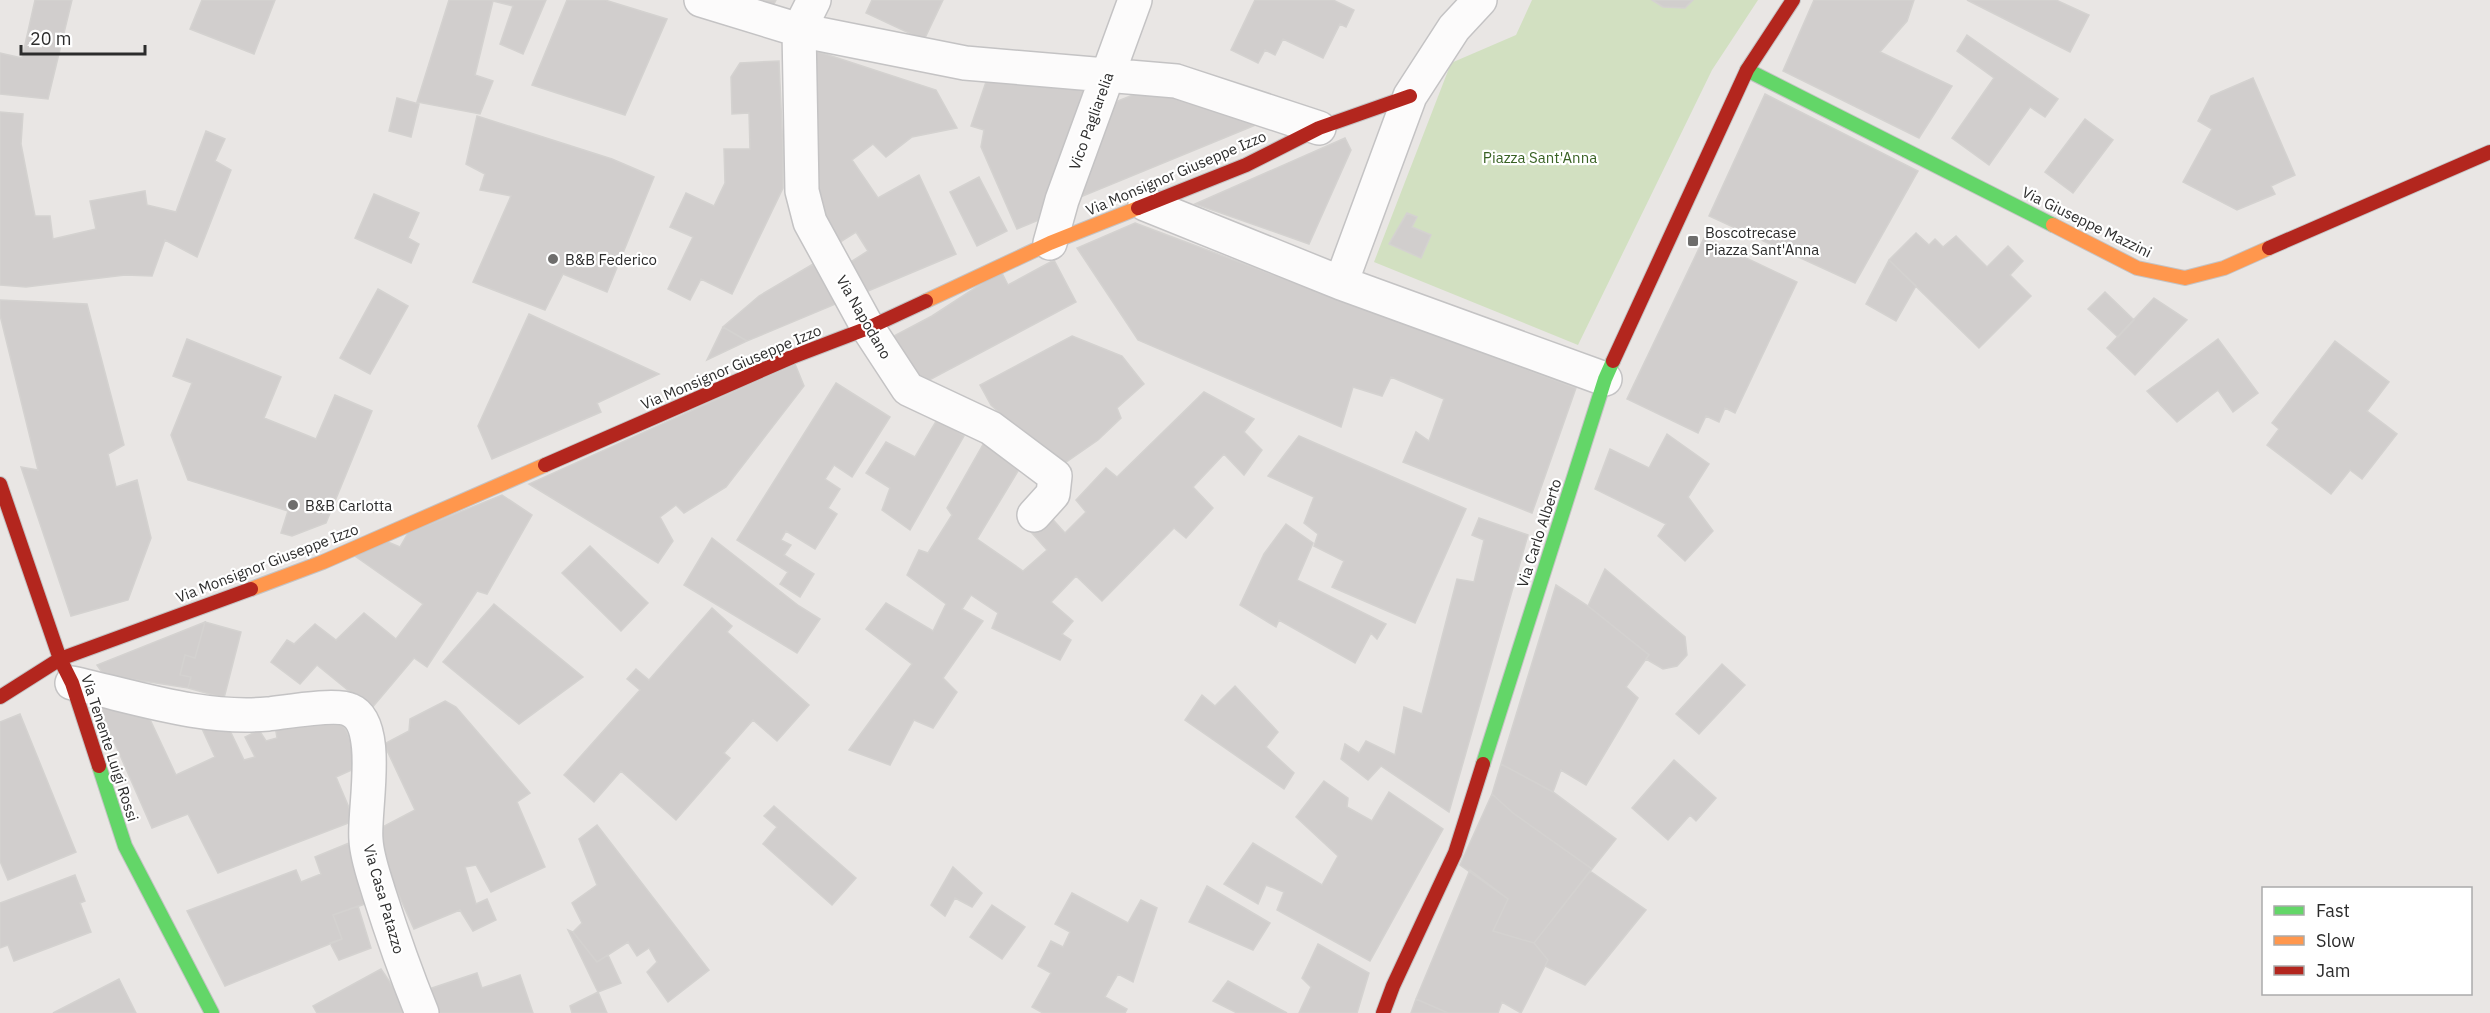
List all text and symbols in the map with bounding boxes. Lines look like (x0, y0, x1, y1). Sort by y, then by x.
scale bar (21, 18, 146, 56)
text: 20 m (30, 27, 72, 50)
street label: Vico Pagliarelia (1065, 70, 1117, 172)
street label: Via Monsignor Giuseppe Izzo (1083, 126, 1269, 220)
park label: Piazza Sant'Anna (1483, 148, 1597, 167)
street label: Via Giuseppe Mazzini (2019, 182, 2155, 262)
place label: Boscotrecase Piazza Sant'Anna (1705, 223, 1819, 259)
marker: Boscotrecase Piazza Sant'Anna (1686, 234, 1700, 248)
place label: B&B Federico (565, 250, 657, 269)
marker: B&B Federico (546, 252, 560, 266)
street label: Via Napodano (832, 272, 896, 362)
street label: Via Monsignor Giuseppe Izzo (638, 320, 824, 414)
street label: Via Carlo Alberto (1512, 476, 1566, 590)
place label: B&B Carlotta (305, 496, 392, 515)
marker: B&B Carlotta (286, 498, 300, 512)
street label: Via Monsignor Giuseppe Izzo (173, 519, 361, 607)
street label: Via Tenente Luigi Rossi (77, 672, 143, 824)
street label: Via Casa Patazzo (359, 842, 409, 956)
legend (2262, 887, 2472, 995)
text: Fast (2316, 899, 2350, 922)
text: Slow (2316, 929, 2355, 952)
text: Jam (2316, 959, 2351, 982)

